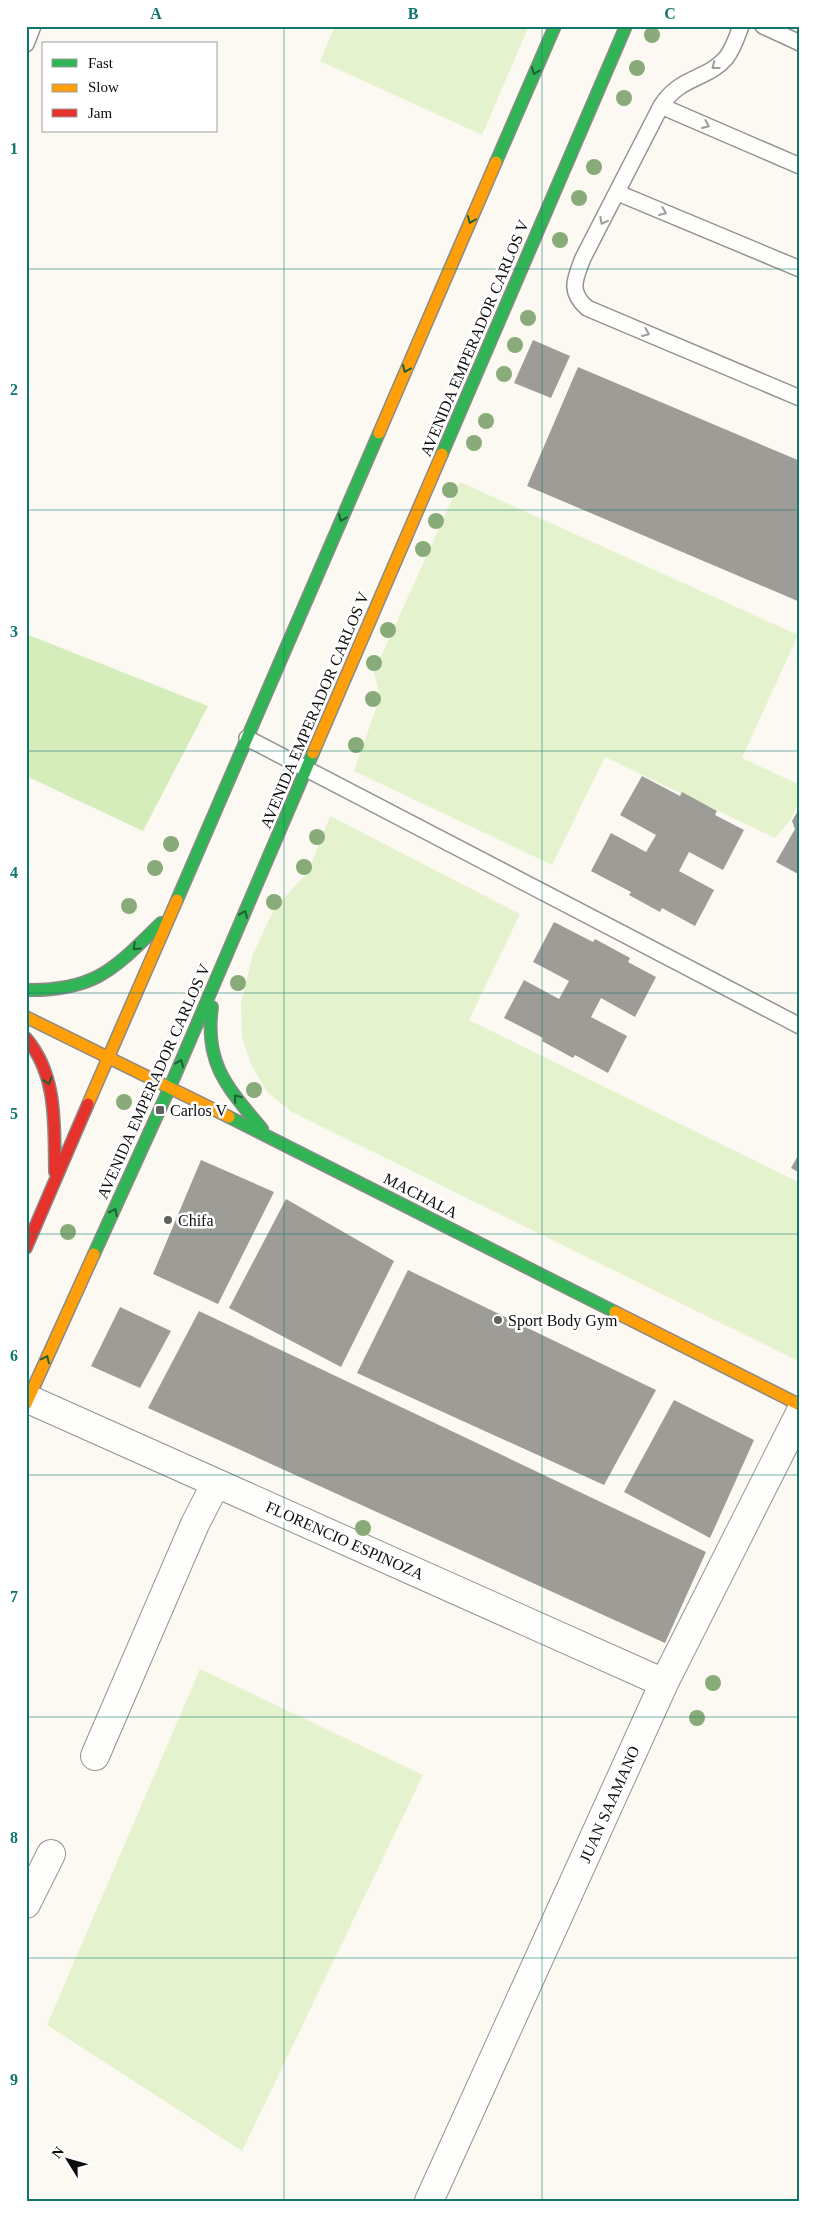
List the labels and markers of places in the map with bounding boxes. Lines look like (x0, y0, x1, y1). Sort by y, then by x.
place label: Carlos V (170, 1102, 227, 1119)
marker: Carlos V (154, 1104, 166, 1116)
place label: Chifa (178, 1212, 214, 1229)
marker: Chifa (162, 1214, 174, 1226)
place label: Sport Body Gym (508, 1312, 618, 1330)
marker: Sport Body Gym (492, 1314, 504, 1326)

